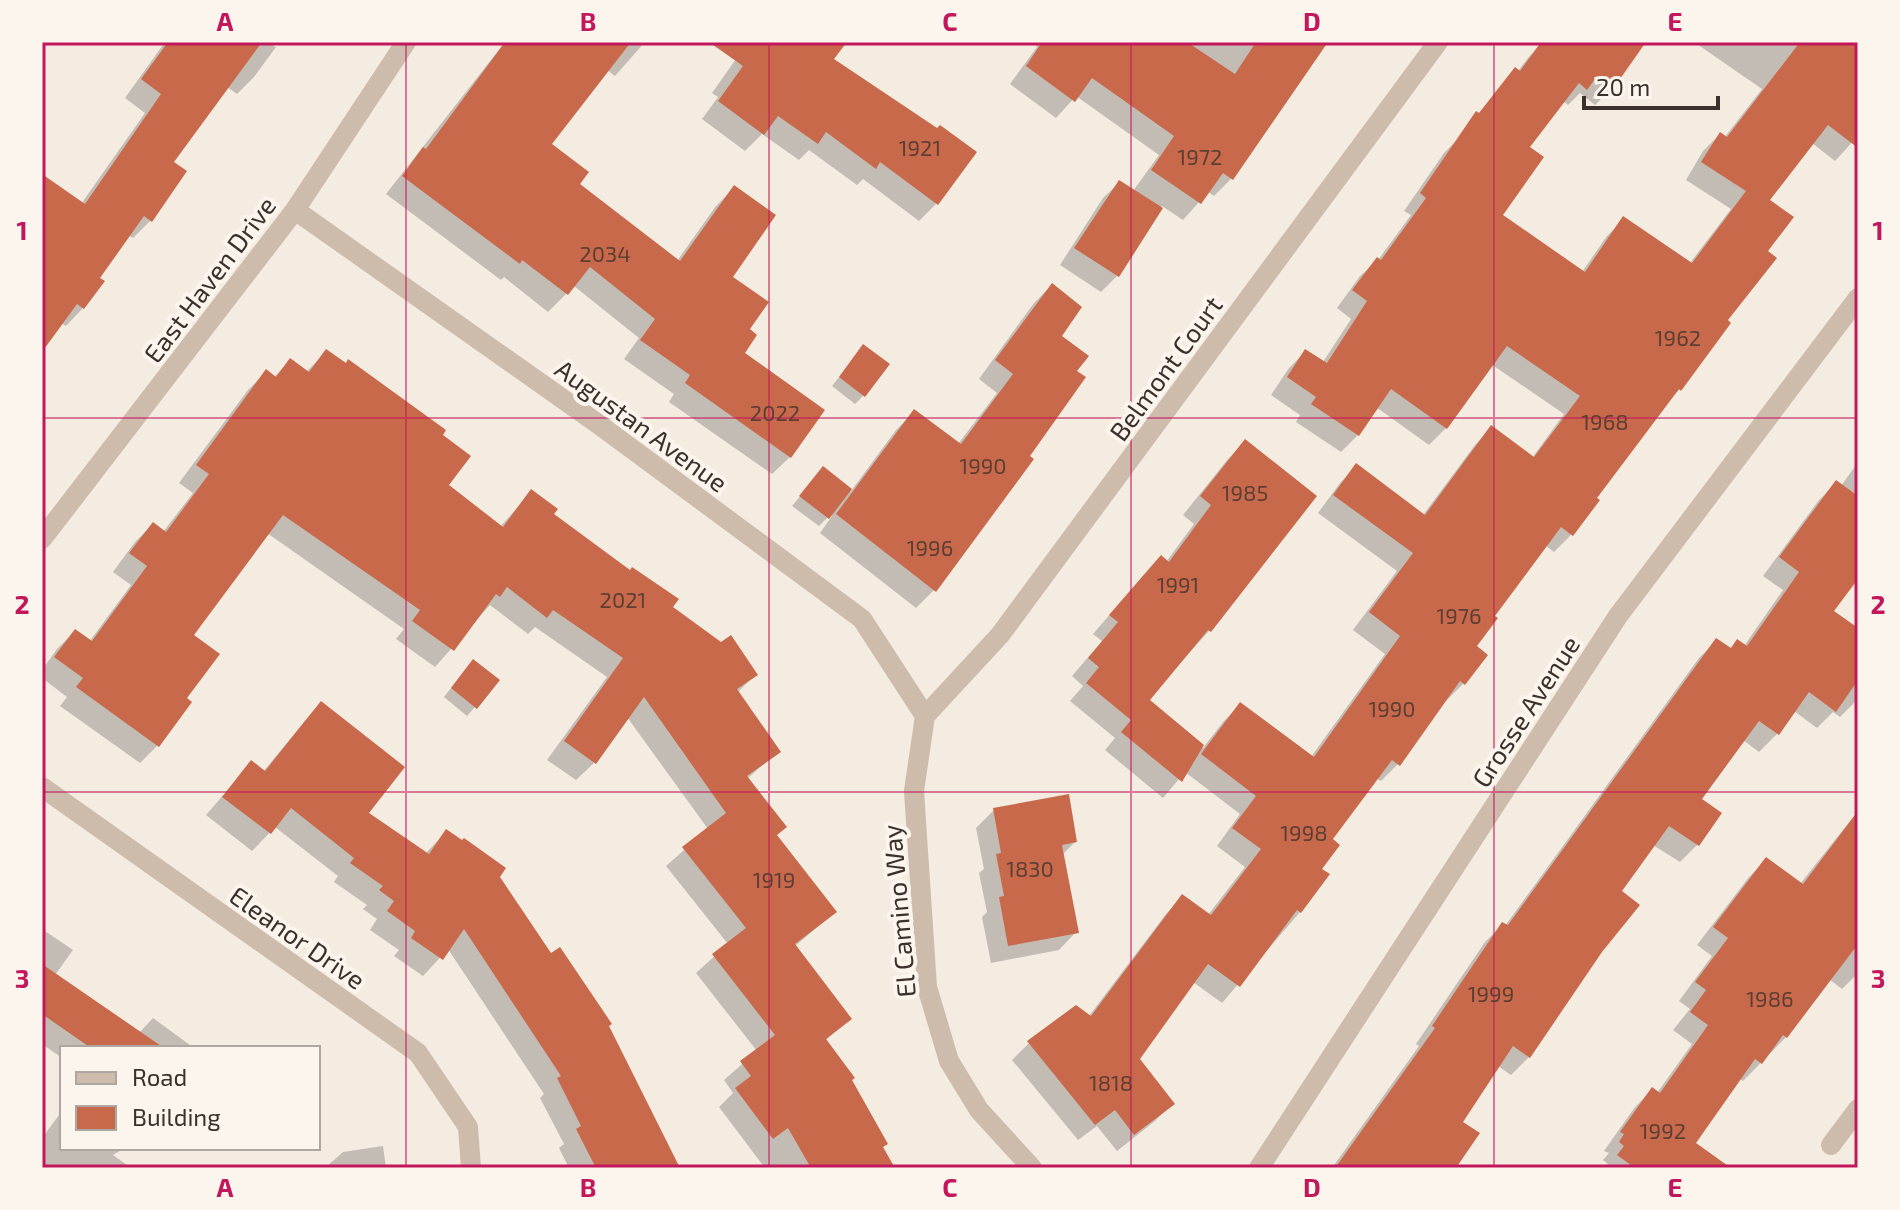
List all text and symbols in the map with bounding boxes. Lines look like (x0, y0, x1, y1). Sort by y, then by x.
text: A (217, 5, 234, 36)
text: B (580, 5, 596, 36)
text: C (942, 5, 958, 36)
text: D (1303, 5, 1321, 36)
text: E (1667, 5, 1683, 36)
scale bar (1584, 60, 1718, 110)
text: 20 m (1596, 72, 1650, 101)
house number: 1921 (899, 134, 941, 160)
house number: 1972 (1178, 143, 1222, 169)
street label: East Haven Drive (137, 190, 281, 368)
text: 1 (16, 214, 28, 245)
text: 1 (1872, 214, 1884, 245)
house number: 2034 (579, 240, 631, 266)
street label: Belmont Court (1102, 290, 1228, 446)
house number: 1962 (1655, 324, 1701, 350)
street label: Augustan Avenue (550, 352, 734, 498)
house number: 2022 (750, 399, 800, 425)
house number: 1968 (1581, 408, 1629, 434)
house number: 1990 (959, 452, 1007, 478)
house number: 1985 (1222, 479, 1268, 505)
house number: 1996 (907, 534, 953, 560)
house number: 1991 (1157, 571, 1199, 597)
house number: 2021 (600, 586, 646, 612)
text: 2 (14, 588, 30, 619)
text: 2 (1870, 588, 1886, 619)
house number: 1976 (1436, 602, 1482, 628)
street label: Grosse Avenue (1465, 630, 1585, 792)
house number: 1990 (1368, 695, 1416, 721)
house number: 1998 (1280, 819, 1328, 845)
street label: El Camino Way (875, 823, 921, 999)
house number: 1830 (1006, 855, 1054, 881)
house number: 1919 (753, 866, 795, 892)
street label: Eleanor Drive (224, 879, 372, 995)
text: 3 (15, 962, 29, 993)
text: 3 (1871, 962, 1885, 993)
house number: 1999 (1468, 980, 1514, 1006)
house number: 1986 (1746, 985, 1794, 1011)
legend (60, 1046, 320, 1150)
text: Road (132, 1062, 187, 1091)
house number: 1818 (1089, 1069, 1133, 1095)
text: Building (132, 1102, 221, 1131)
house number: 1992 (1640, 1117, 1686, 1143)
text: A (217, 1171, 234, 1202)
text: B (580, 1171, 596, 1202)
text: C (942, 1171, 958, 1202)
text: D (1303, 1171, 1321, 1202)
text: E (1667, 1171, 1683, 1202)

